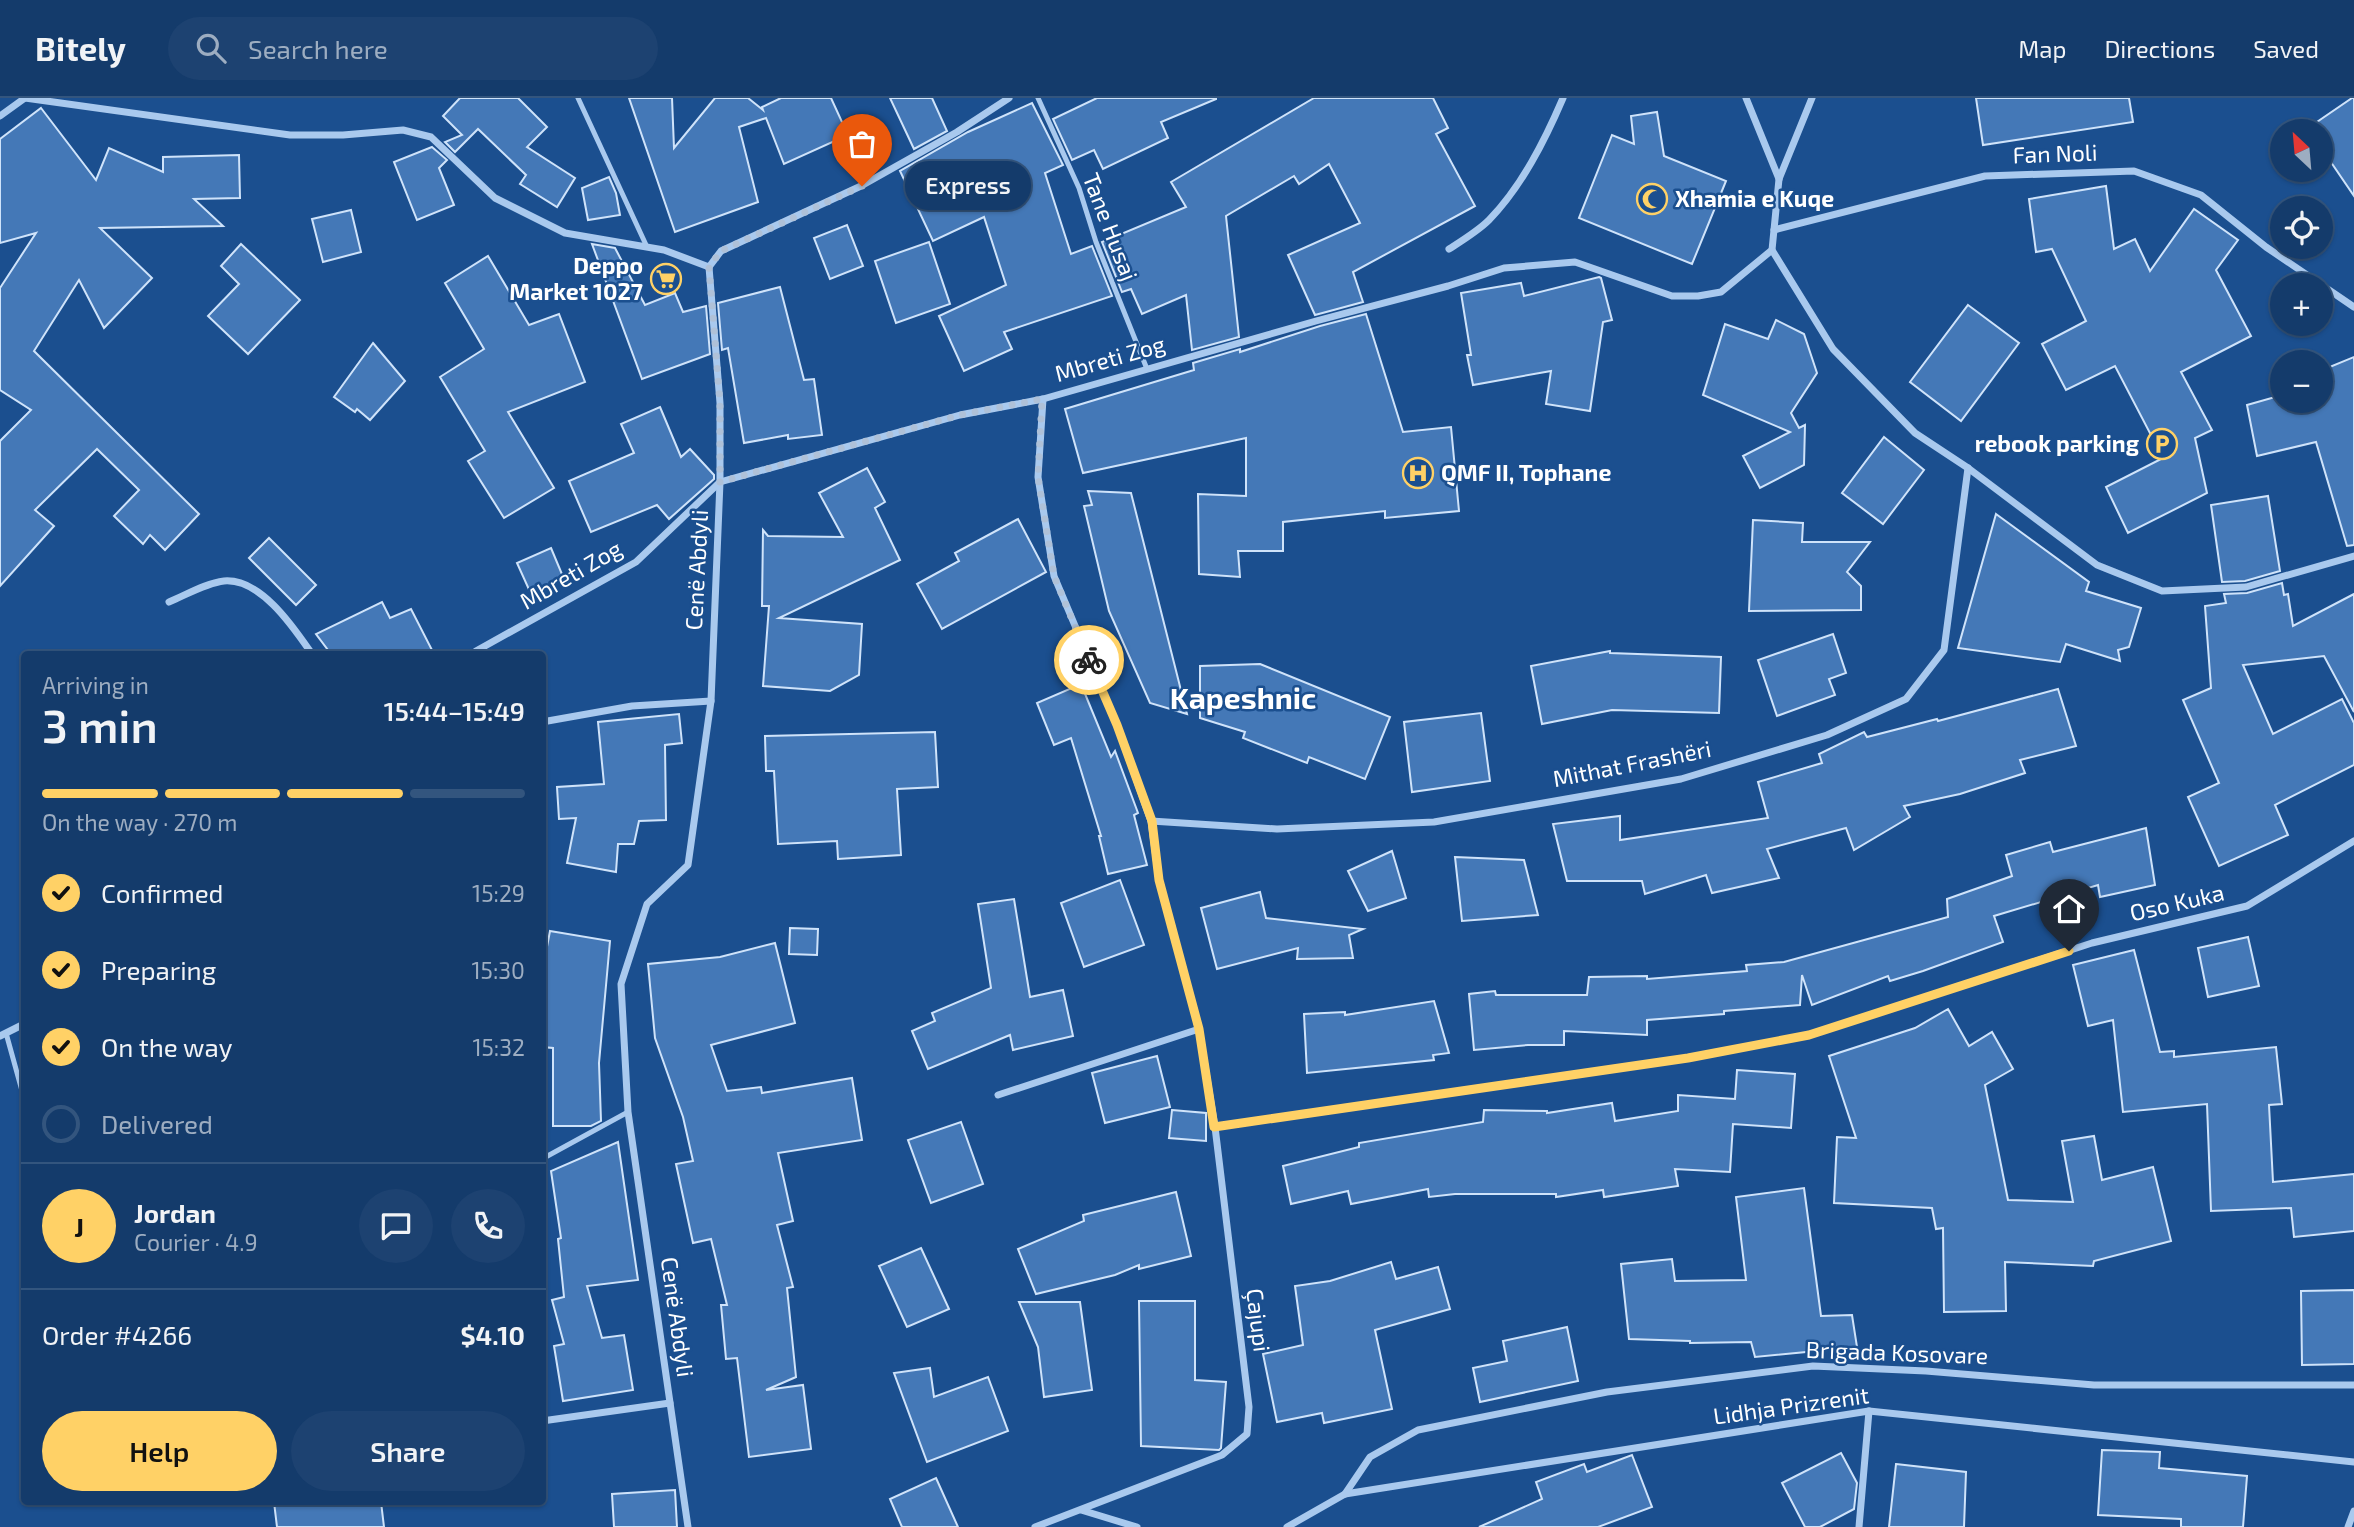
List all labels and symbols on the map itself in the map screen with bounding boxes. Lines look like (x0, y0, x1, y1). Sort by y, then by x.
pin (832, 114, 892, 186)
north arrow (2270, 119, 2333, 182)
street label: Fan Noli (2012, 138, 2098, 168)
callout: Express (904, 162, 1030, 210)
street label: Tane Husaj (1078, 169, 1144, 285)
mosque icon: Xhamia e Kuqe (1635, 182, 1669, 216)
place label: Xhamia e Kuqe (1675, 184, 1834, 212)
place label: Deppo Market 1027 (509, 251, 643, 305)
supermarket icon: Deppo Market 1027 (649, 262, 683, 296)
street label: Mbreti Zog (1052, 329, 1168, 387)
parking icon: rebook parking (2145, 427, 2179, 461)
place label: rebook parking (1975, 429, 2140, 457)
hospital icon: QMF II, Tophane (1401, 456, 1435, 490)
place label: QMF II, Tophane (1441, 458, 1611, 487)
street label: Cenë Abdyli (679, 509, 713, 631)
street label: Mbreti Zog (515, 534, 627, 615)
courier (1054, 625, 1124, 695)
district label: Kapeshnic (1170, 679, 1316, 715)
street label: Mithat Frashëri (1550, 734, 1713, 792)
street label: Oso Kuka (2127, 878, 2227, 926)
pin (2039, 879, 2099, 951)
street label: Cenë Abdyli (656, 1255, 700, 1379)
street label: Çajupi (1240, 1287, 1277, 1353)
street label: Brigada Kosovare (1805, 1335, 1989, 1369)
street label: Lidhja Prizrenit (1711, 1380, 1871, 1430)

